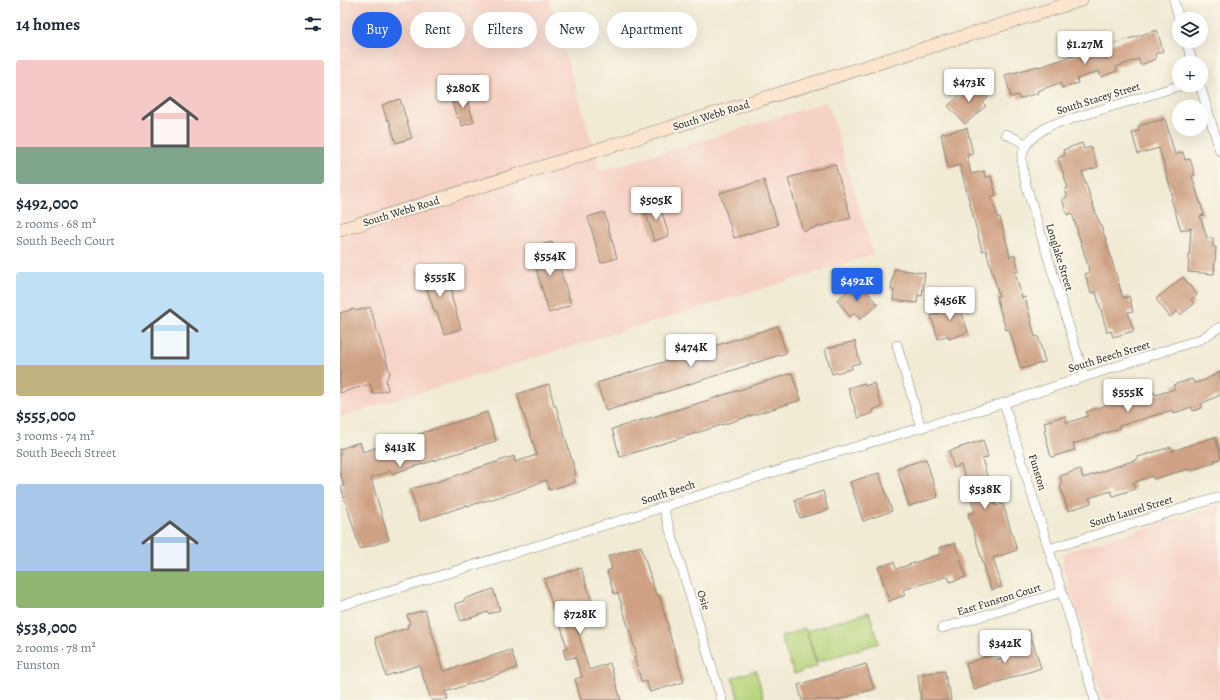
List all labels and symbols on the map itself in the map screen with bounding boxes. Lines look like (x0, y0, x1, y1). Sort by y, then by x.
pin: $1.27M (1052, 31, 1118, 65)
pin: $473K (941, 69, 997, 103)
pin: $280K (435, 75, 491, 109)
street label: South Stacey Street (1054, 79, 1142, 118)
street label: South Webb Road (671, 97, 751, 134)
pin: $505K (628, 187, 684, 221)
street label: South Webb Road (361, 193, 441, 230)
street label: Longlake Street (1042, 222, 1077, 293)
pin: $554K (522, 243, 578, 277)
pin: $555K (412, 264, 468, 298)
pin: $492K (829, 268, 885, 302)
pin: $456K (922, 287, 978, 321)
pin: $474K (663, 334, 719, 368)
street label: South Beech Street (1066, 337, 1152, 376)
pin: $555K (1100, 379, 1156, 413)
pin: $413K (372, 434, 428, 468)
street label: Funston (1025, 452, 1050, 492)
pin: $538K (957, 476, 1013, 510)
street label: South Beech (639, 477, 697, 508)
street label: South Laurel Street (1088, 492, 1175, 531)
street label: East Funston Court (955, 579, 1043, 619)
street label: Osie (693, 588, 714, 612)
pin: $728K (552, 601, 608, 635)
pin: $342K (977, 630, 1033, 664)

